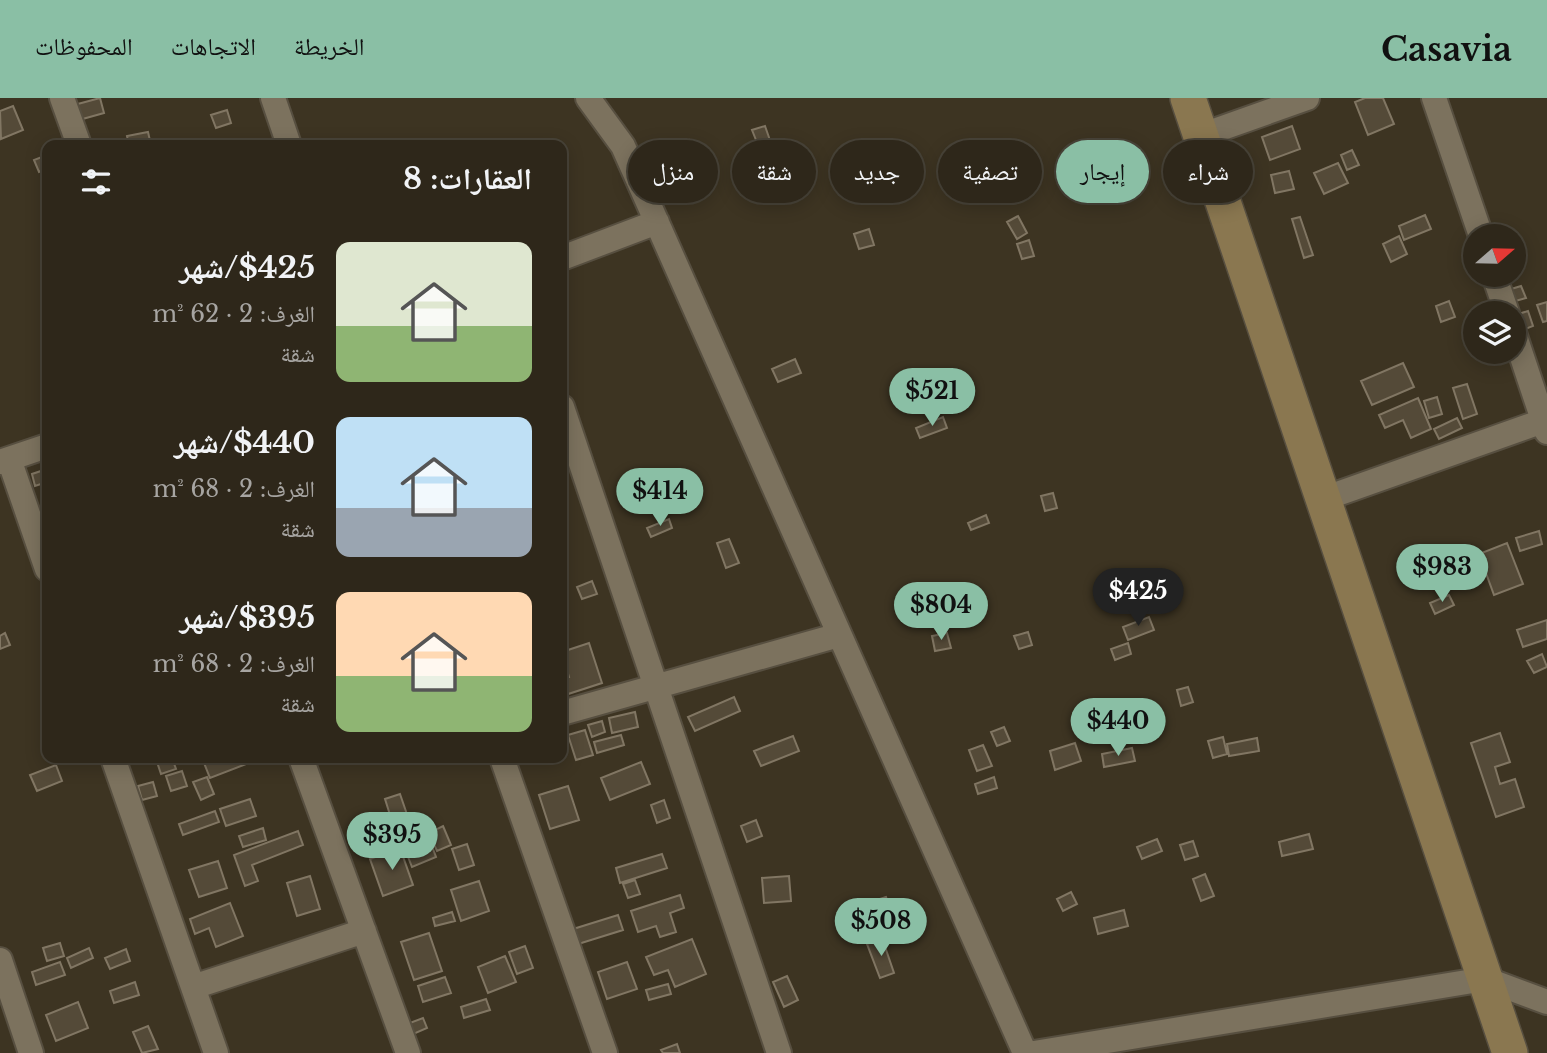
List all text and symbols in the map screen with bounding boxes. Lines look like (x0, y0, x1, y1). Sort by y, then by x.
text: Casavia (1381, 29, 1512, 70)
text: المحفوظات (35, 32, 133, 61)
text: الاتجاهات (171, 32, 256, 61)
text: الخريطة (294, 32, 365, 61)
chip: منزل (628, 140, 718, 203)
chip: شقة (732, 140, 816, 203)
chip: جديد (830, 140, 924, 203)
chip: تصفية (938, 140, 1042, 203)
chip: إيجار (1056, 140, 1149, 203)
chip: شراء (1163, 140, 1253, 203)
text: العقارات: 8 (403, 160, 532, 197)
icon: filters (77, 163, 115, 201)
north arrow (1463, 224, 1526, 287)
map controls (1463, 224, 1526, 364)
text: $425/شهر (179, 249, 315, 286)
icon: home (392, 270, 476, 354)
text: الغرف: 2 · 62 m² (152, 300, 315, 328)
button: layers (1463, 301, 1526, 364)
text: شقة (281, 340, 315, 368)
pin: $521 (891, 368, 973, 428)
text: $521 (905, 377, 959, 405)
text: $440/شهر (174, 424, 315, 461)
icon: home (392, 445, 476, 529)
pin: $414 (619, 468, 701, 528)
text: الغرف: 2 · 68 m² (153, 475, 315, 503)
text: $414 (632, 477, 688, 505)
text: شقة (281, 515, 315, 543)
pin: $983 (1401, 545, 1483, 604)
text: $983 (1412, 553, 1472, 581)
pin: $425 (1097, 568, 1179, 628)
text: $425 (1109, 577, 1167, 605)
pin: $804 (900, 582, 982, 642)
text: $804 (910, 591, 972, 619)
text: $395/شهر (179, 599, 315, 636)
icon: home (392, 620, 476, 704)
text: الغرف: 2 · 68 m² (153, 650, 315, 678)
text: شقة (281, 690, 315, 718)
pin: $440 (1077, 698, 1159, 758)
text: $440 (1087, 707, 1149, 735)
pin: $395 (351, 812, 433, 872)
text: $395 (363, 821, 421, 849)
pin: $508 (840, 898, 922, 958)
text: $508 (851, 907, 911, 935)

